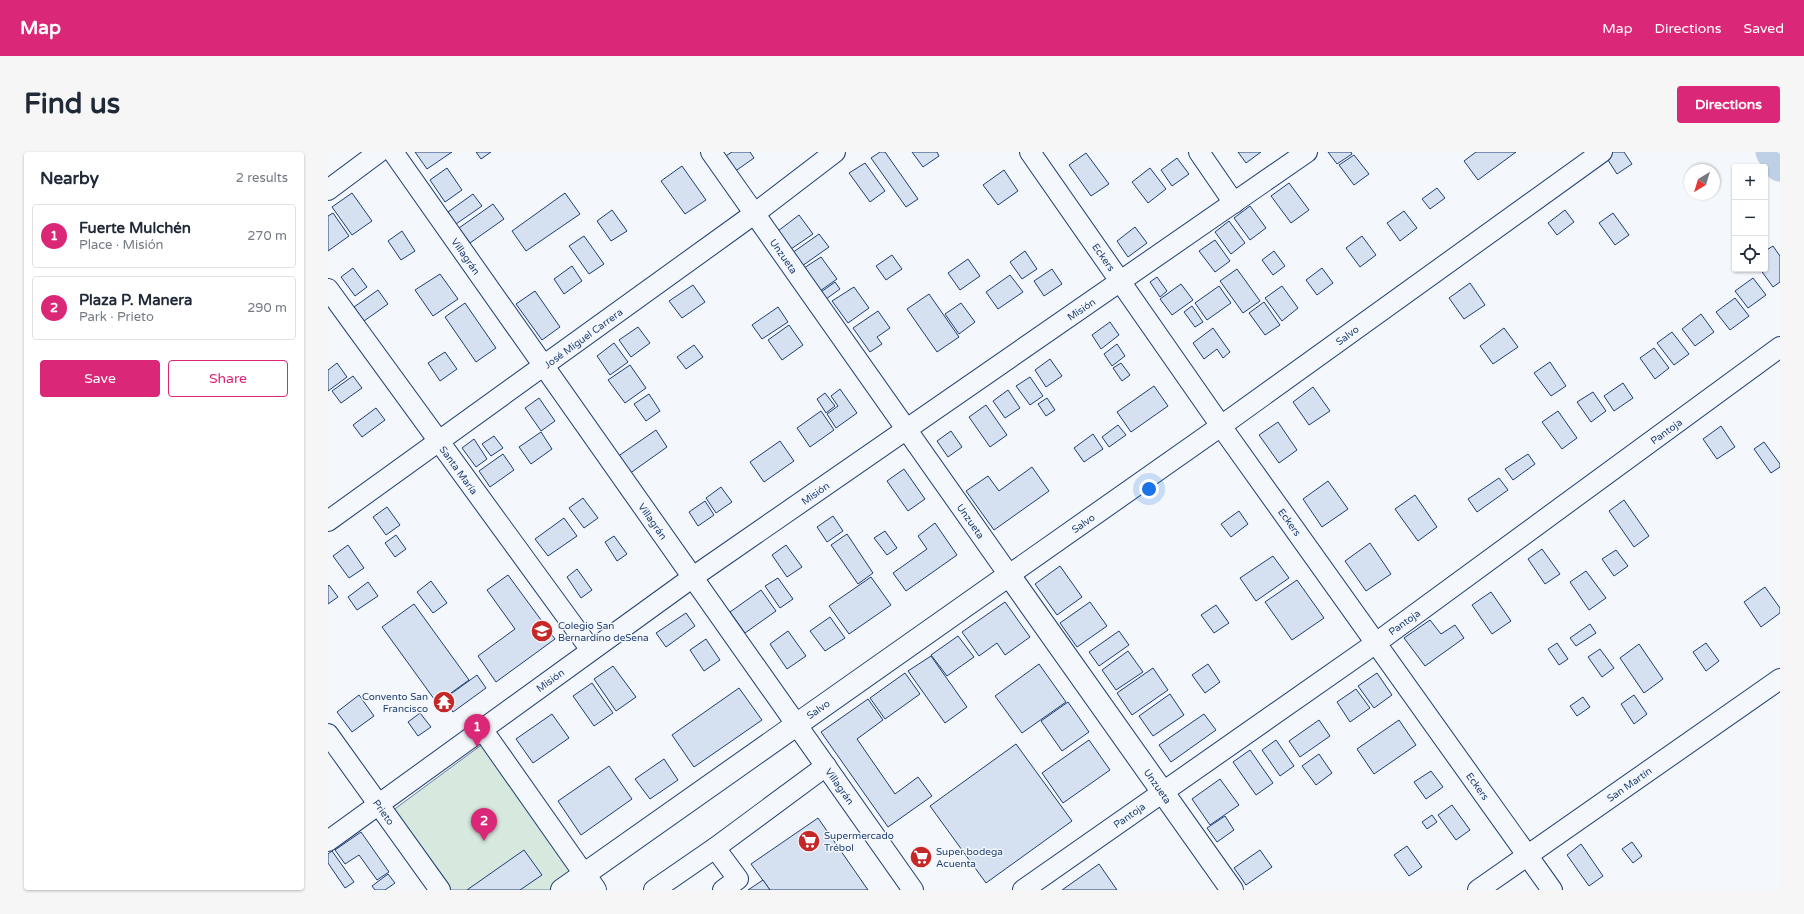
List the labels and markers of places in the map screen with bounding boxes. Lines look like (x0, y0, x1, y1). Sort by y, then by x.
school or university icon: Colegio San Bernardino deSena (529, 618, 555, 644)
place label: Colegio San Bernardino deSena (558, 620, 649, 644)
temple icon: Convento San Francisco (431, 689, 457, 715)
place label: Convento San Francisco (362, 691, 428, 715)
pin: 1 (464, 714, 490, 747)
pin: 2 (471, 808, 497, 841)
supermarket icon: Supermercado Trébol (796, 828, 822, 854)
place label: Supermercado Trébol (824, 830, 894, 854)
supermarket icon: Super bodega Acuenta (908, 844, 934, 870)
place label: Super bodega Acuenta (936, 846, 1003, 870)

